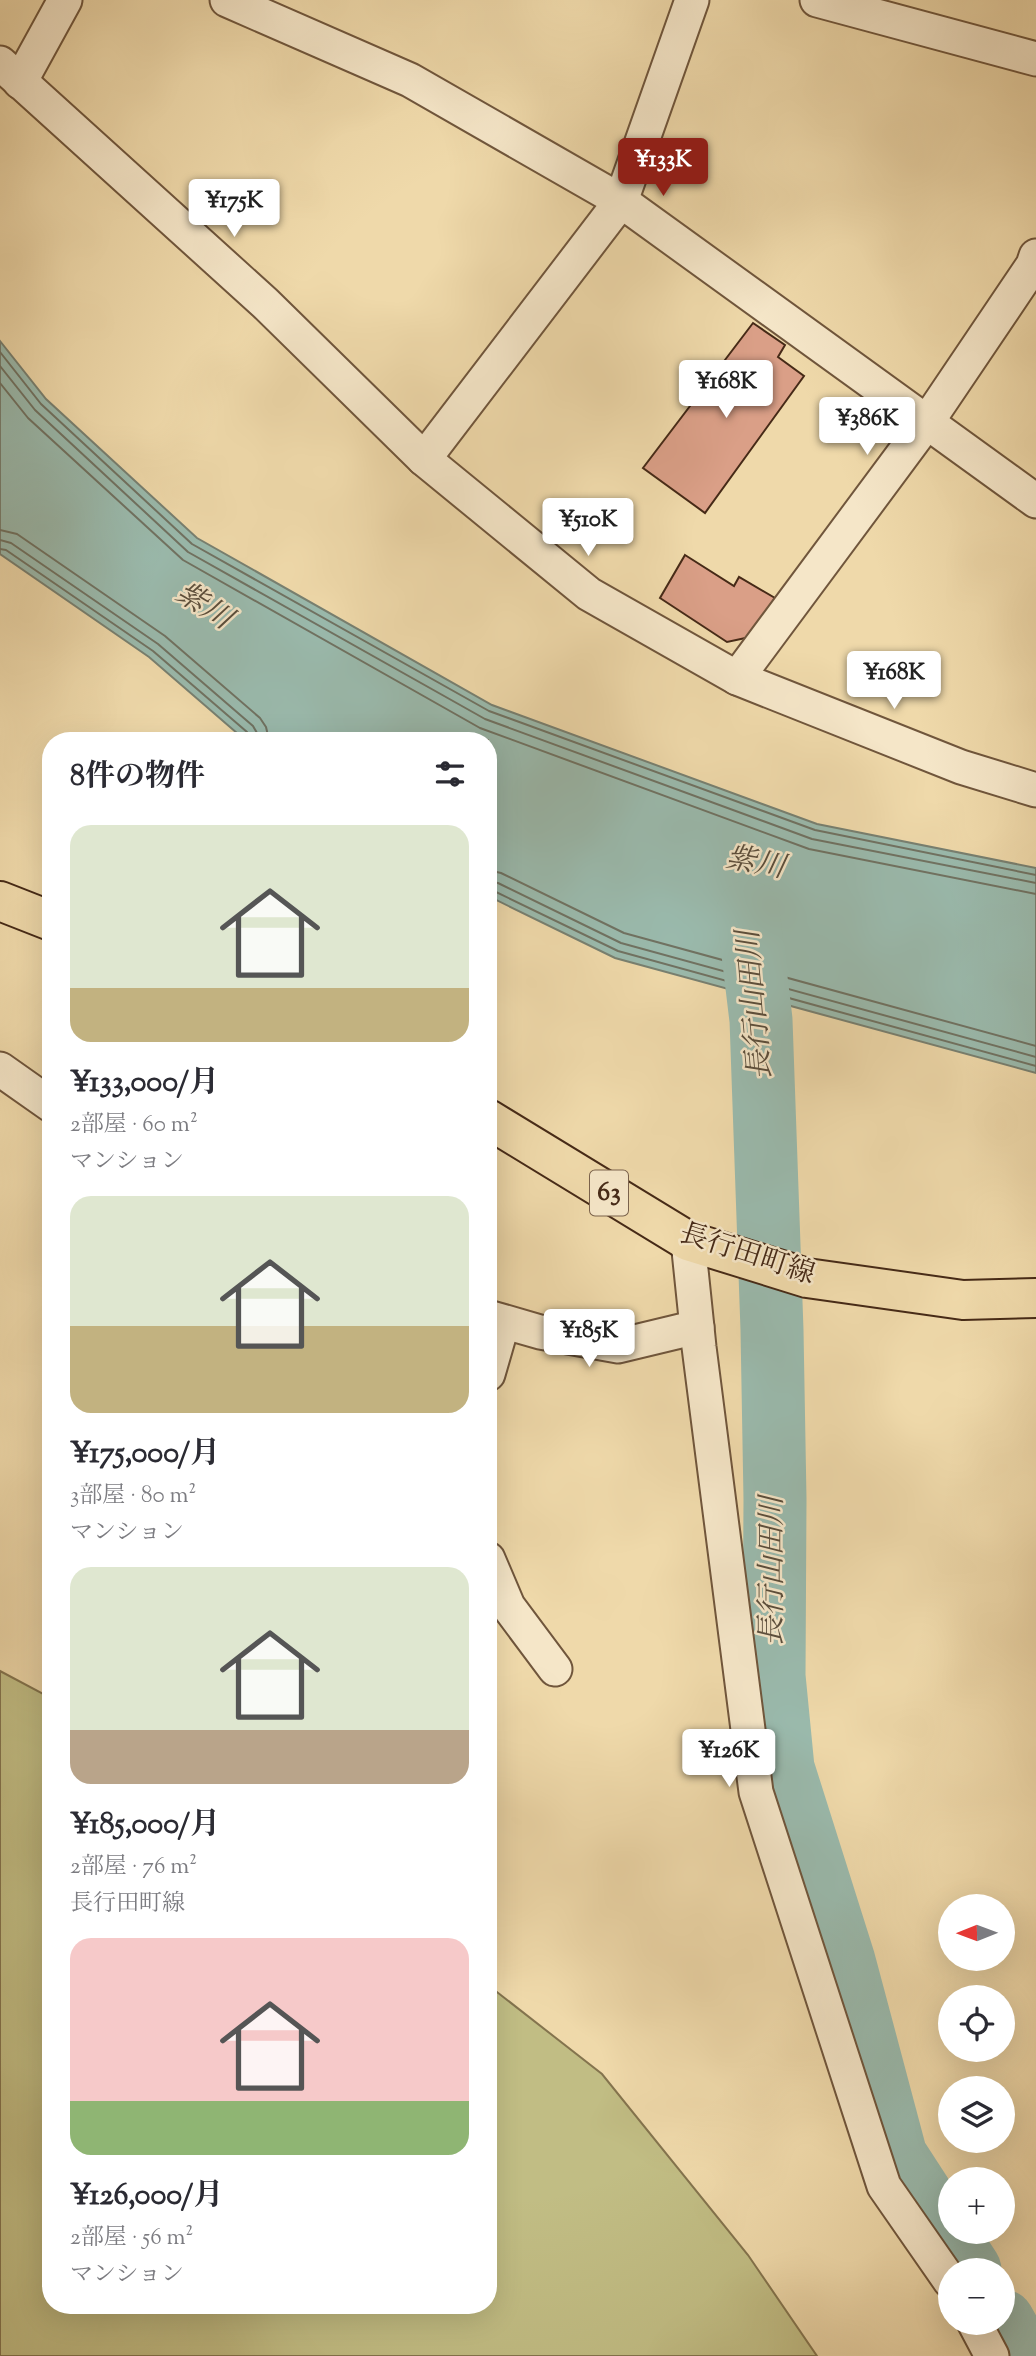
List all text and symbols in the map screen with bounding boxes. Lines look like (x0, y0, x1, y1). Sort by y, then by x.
pin: ¥133K (614, 138, 712, 198)
text: ¥133K (634, 144, 692, 177)
pin: ¥175K (185, 180, 283, 239)
text: ¥175K (205, 185, 263, 218)
pin: ¥168K (677, 360, 775, 420)
text: ¥168K (695, 366, 757, 399)
pin: ¥386K (818, 398, 916, 457)
text: ¥386K (835, 403, 899, 436)
pin: ¥510K (539, 498, 637, 558)
text: ¥510K (558, 504, 618, 537)
water label: 紫川 (166, 573, 242, 643)
pin: ¥168K (845, 652, 943, 711)
text: ¥168K (863, 657, 925, 690)
icon: filters (431, 755, 469, 793)
text: 8件の物件 (70, 756, 205, 799)
water label: 紫川 (721, 837, 791, 891)
icon: home (207, 870, 333, 996)
water label: 長行山田川 (728, 925, 784, 1082)
text: ¥133,000/月 (70, 1062, 219, 1105)
text: 2部屋 · 60 m² (70, 1109, 198, 1142)
text: マンション (70, 1146, 184, 1179)
road number: 63 (590, 1170, 628, 1216)
street label: 長行田町線 (674, 1214, 820, 1296)
icon: home (207, 1241, 333, 1367)
pin: ¥185K (540, 1310, 638, 1369)
text: ¥185K (560, 1315, 618, 1348)
text: ¥175,000/月 (70, 1433, 220, 1476)
text: 3部屋 · 80 m² (70, 1480, 196, 1513)
water label: 長行山田川 (752, 1493, 795, 1646)
text: マンション (70, 1517, 184, 1550)
icon: home (207, 1612, 333, 1738)
pin: ¥126K (680, 1730, 778, 1789)
text: ¥126K (698, 1735, 760, 1768)
text: ¥185,000/月 (70, 1804, 220, 1847)
text: 2部屋 · 76 m² (70, 1851, 197, 1884)
text: 長行田町線 (70, 1888, 185, 1921)
north arrow (938, 1894, 1015, 1970)
map controls (938, 1894, 1015, 2335)
icon: home (207, 1983, 333, 2109)
button: locate (938, 1985, 1015, 2062)
button: layers (938, 2076, 1015, 2153)
button: + (938, 2167, 1015, 2244)
text: ¥126,000/月 (70, 2175, 223, 2218)
text: 2部屋 · 56 m² (70, 2222, 193, 2255)
button: − (938, 2258, 1015, 2335)
text: マンション (70, 2259, 184, 2292)

